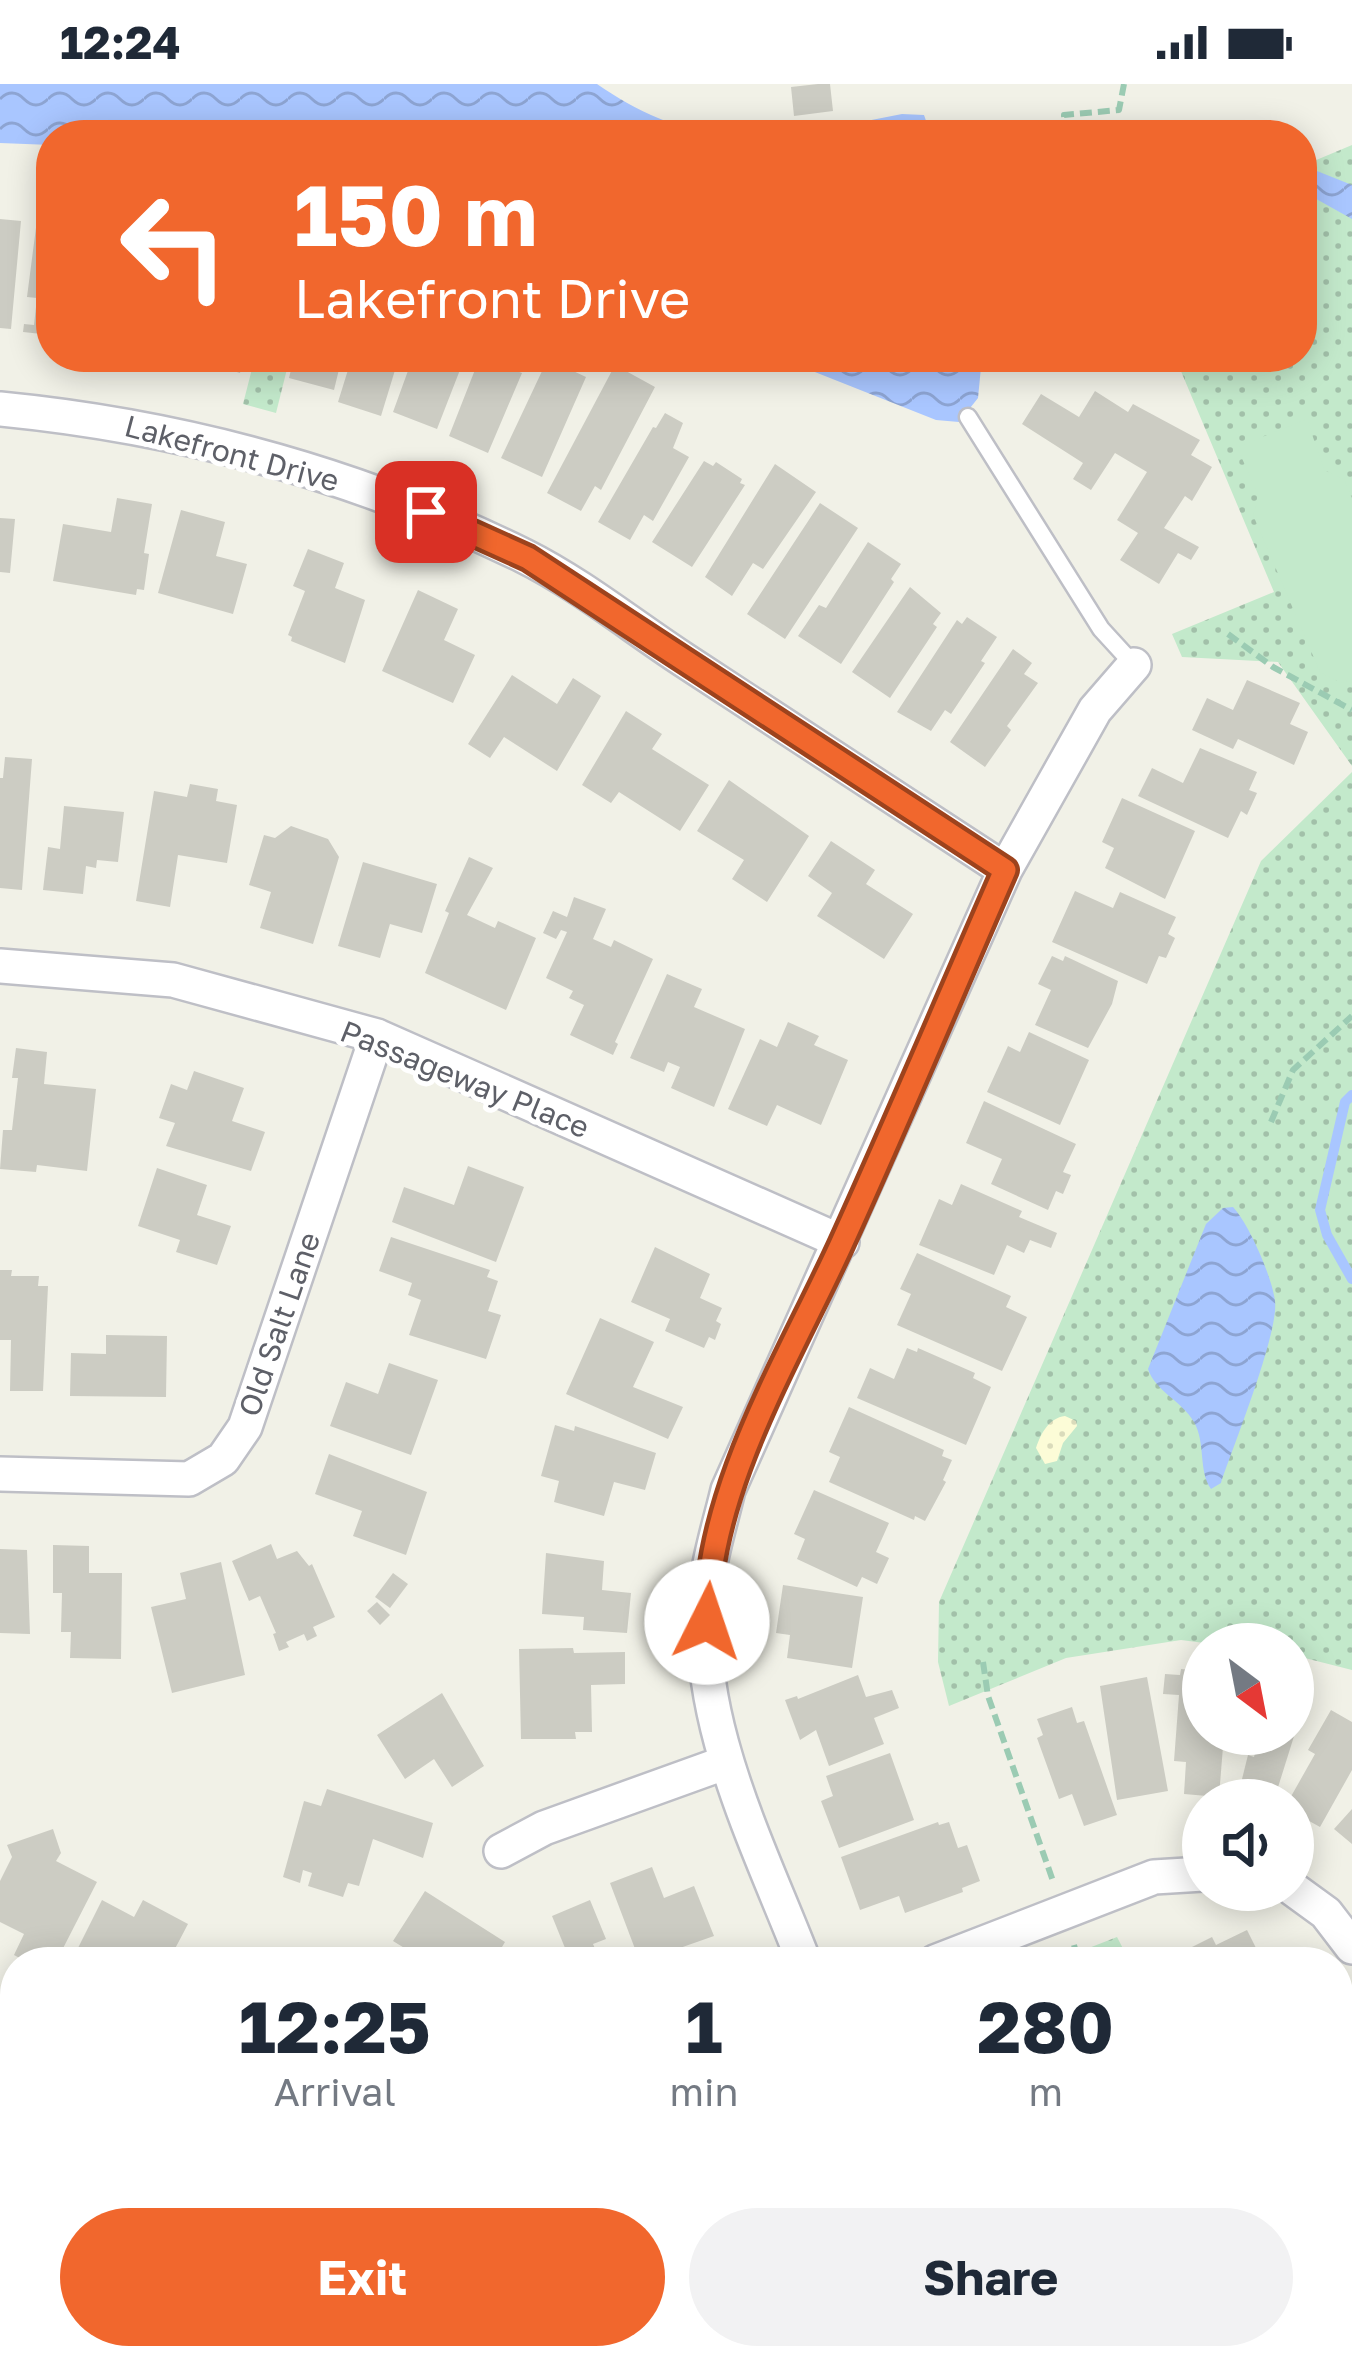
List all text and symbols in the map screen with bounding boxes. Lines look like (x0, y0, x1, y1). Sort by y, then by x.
text: 12:24 (60, 15, 181, 69)
text: 150 m (294, 164, 538, 264)
icon: left (96, 168, 252, 324)
text: Lakefront Drive (294, 265, 690, 330)
street label: Lakefront Drive (121, 407, 343, 499)
pin (375, 461, 477, 563)
icon: arrive (393, 479, 459, 545)
street label: Passageway Place (335, 1013, 595, 1145)
street label: Old Salt Lane (231, 1227, 327, 1421)
position arrow (644, 1559, 770, 1685)
north arrow (1182, 1623, 1314, 1755)
map controls (1182, 1623, 1314, 1911)
button: sound (1182, 1779, 1314, 1911)
text: 12:25 (239, 1982, 431, 2069)
text: 1 (685, 1982, 723, 2069)
text: 280 (977, 1982, 1114, 2069)
text: Arrival (274, 2068, 396, 2115)
text: min (670, 2068, 739, 2115)
text: m (1028, 2068, 1063, 2115)
button: Exit (60, 2208, 665, 2346)
button: Share (689, 2208, 1293, 2346)

